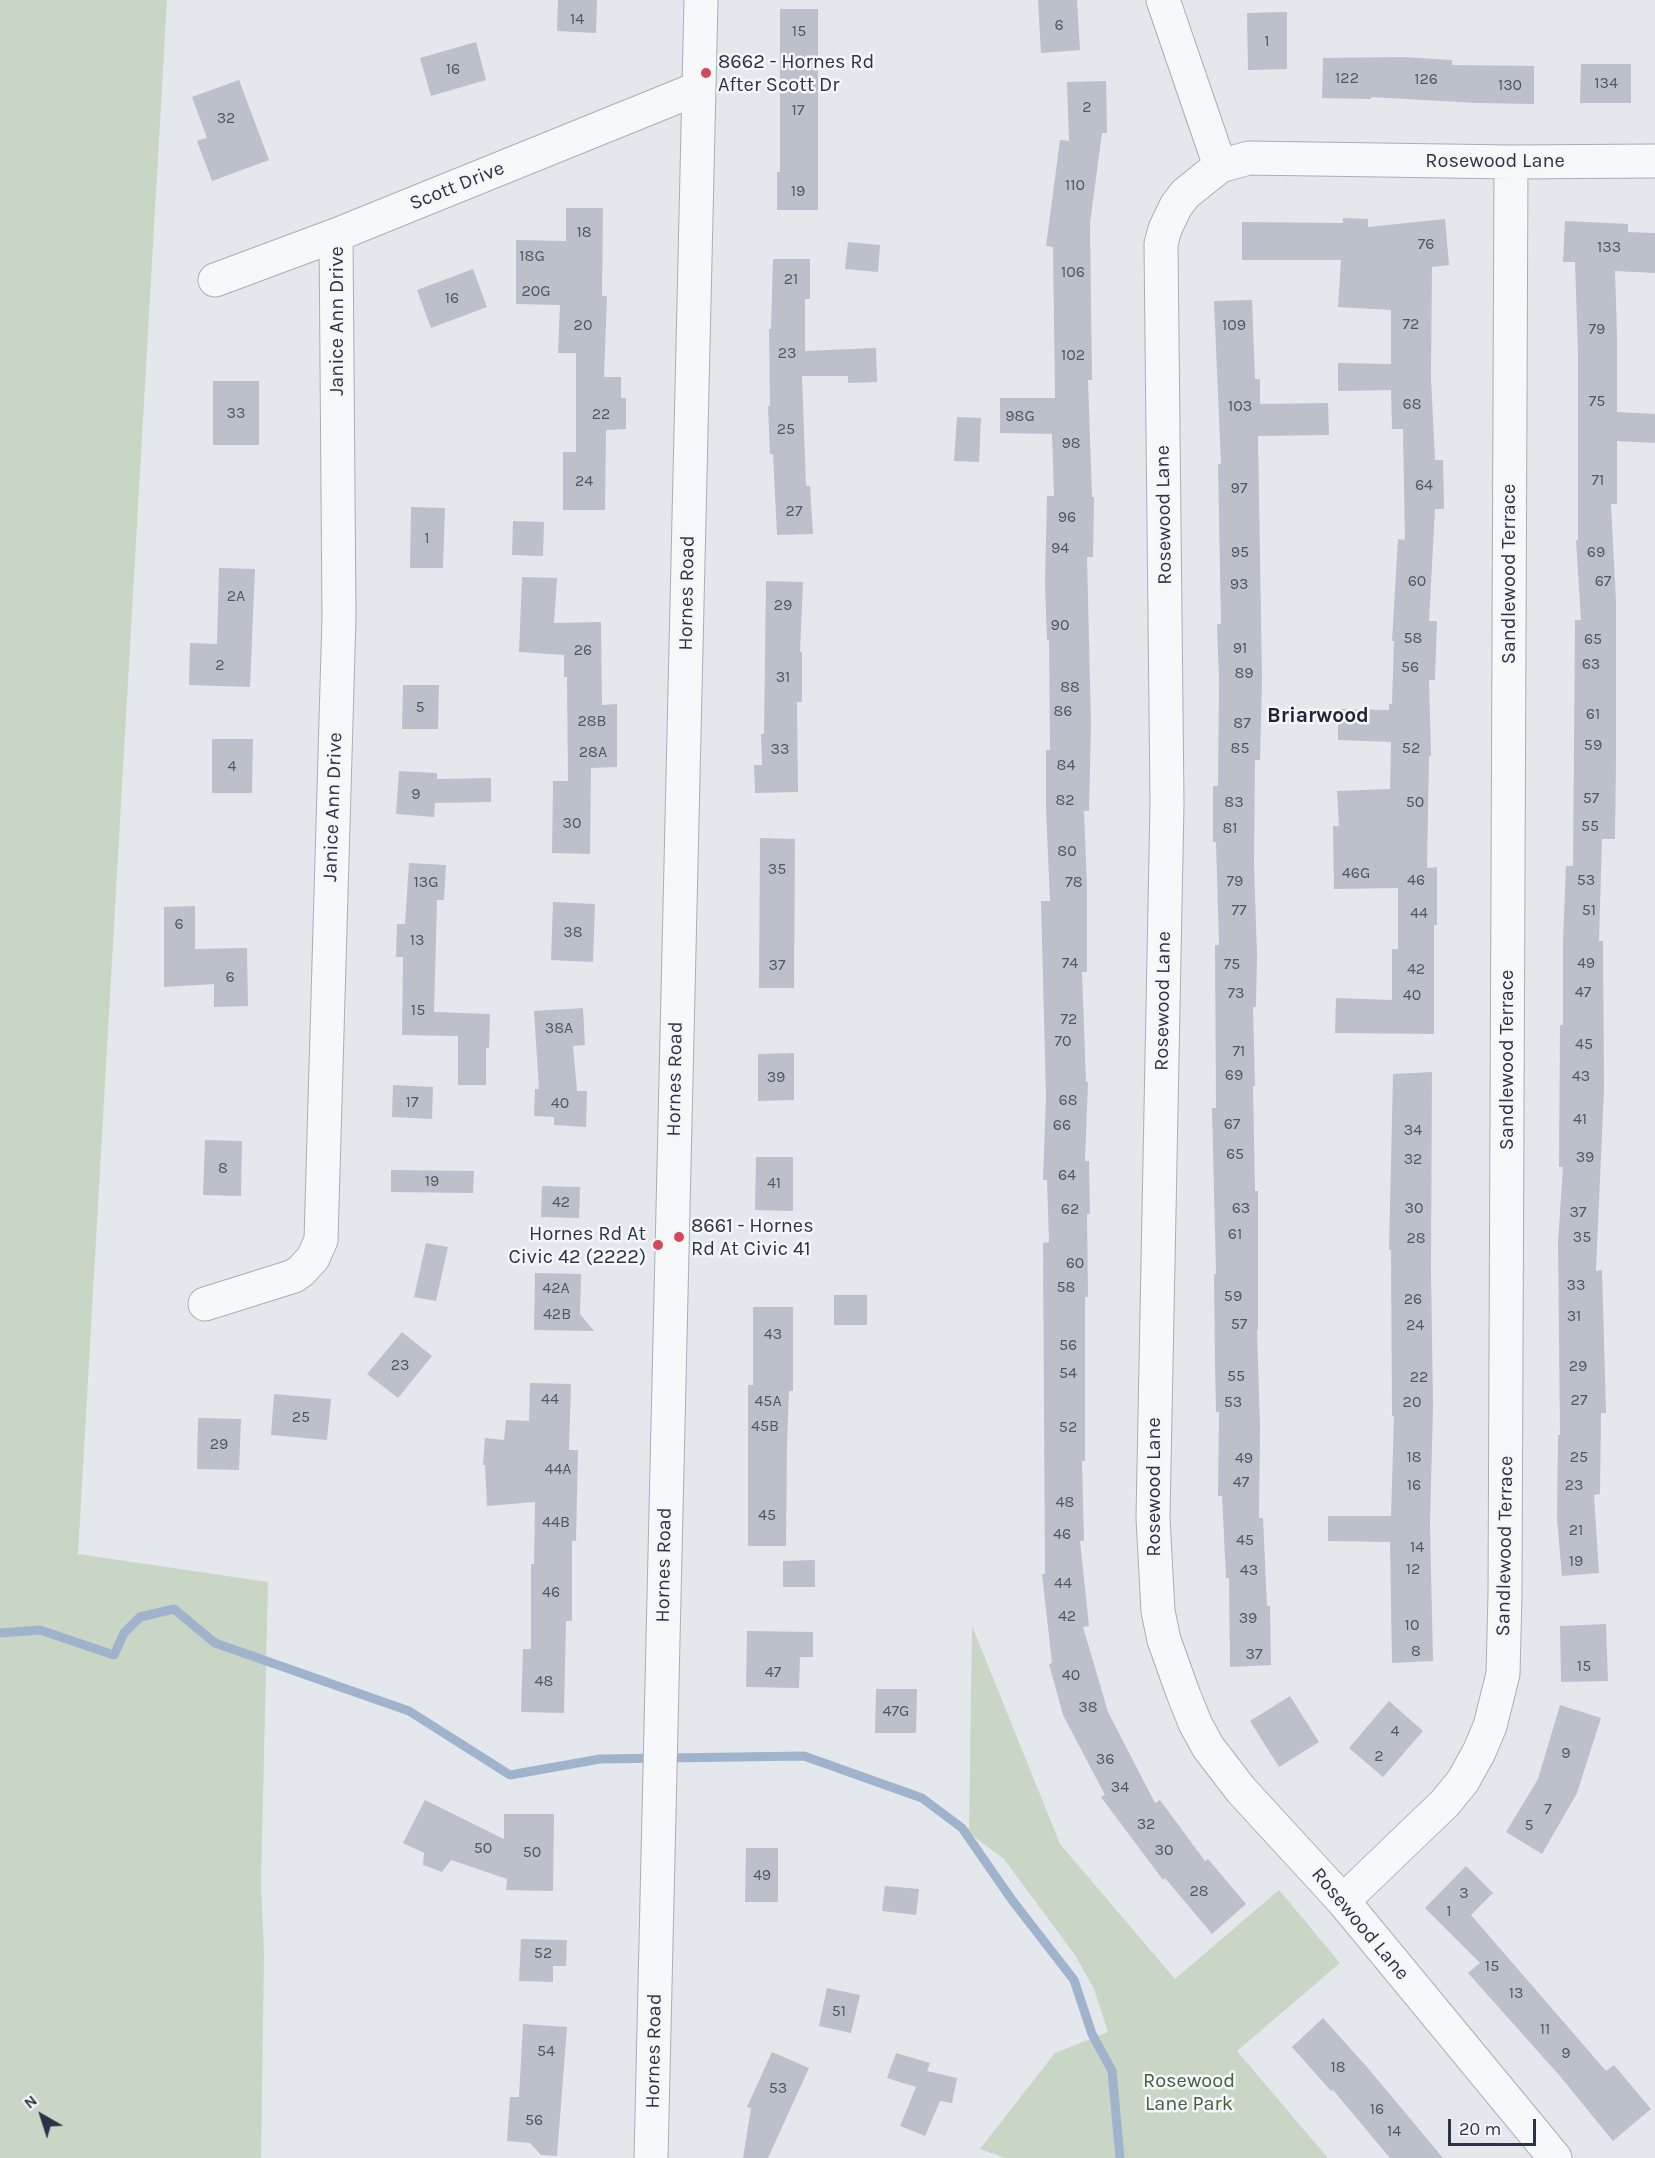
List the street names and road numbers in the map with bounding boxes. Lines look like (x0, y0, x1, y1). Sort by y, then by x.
street label: Rosewood Lane (1425, 149, 1565, 173)
street label: Scott Drive (406, 156, 508, 216)
street label: Janice Ann Drive (325, 246, 349, 396)
street label: Rosewood Lane (1151, 445, 1177, 585)
street label: Sandlewood Terrace (1497, 484, 1521, 664)
street label: Hornes Road (674, 535, 700, 651)
street label: Janice Ann Drive (318, 732, 348, 882)
street label: Rosewood Lane (1150, 931, 1176, 1071)
street label: Sandlewood Terrace (1495, 970, 1519, 1150)
street label: Hornes Road (662, 1021, 688, 1137)
street label: Rosewood Lane (1142, 1417, 1166, 1557)
street label: Sandlewood Terrace (1491, 1455, 1519, 1637)
street label: Hornes Road (651, 1507, 677, 1623)
street label: Rosewood Lane (1306, 1863, 1414, 1985)
street label: Hornes Road (641, 1993, 667, 2109)

